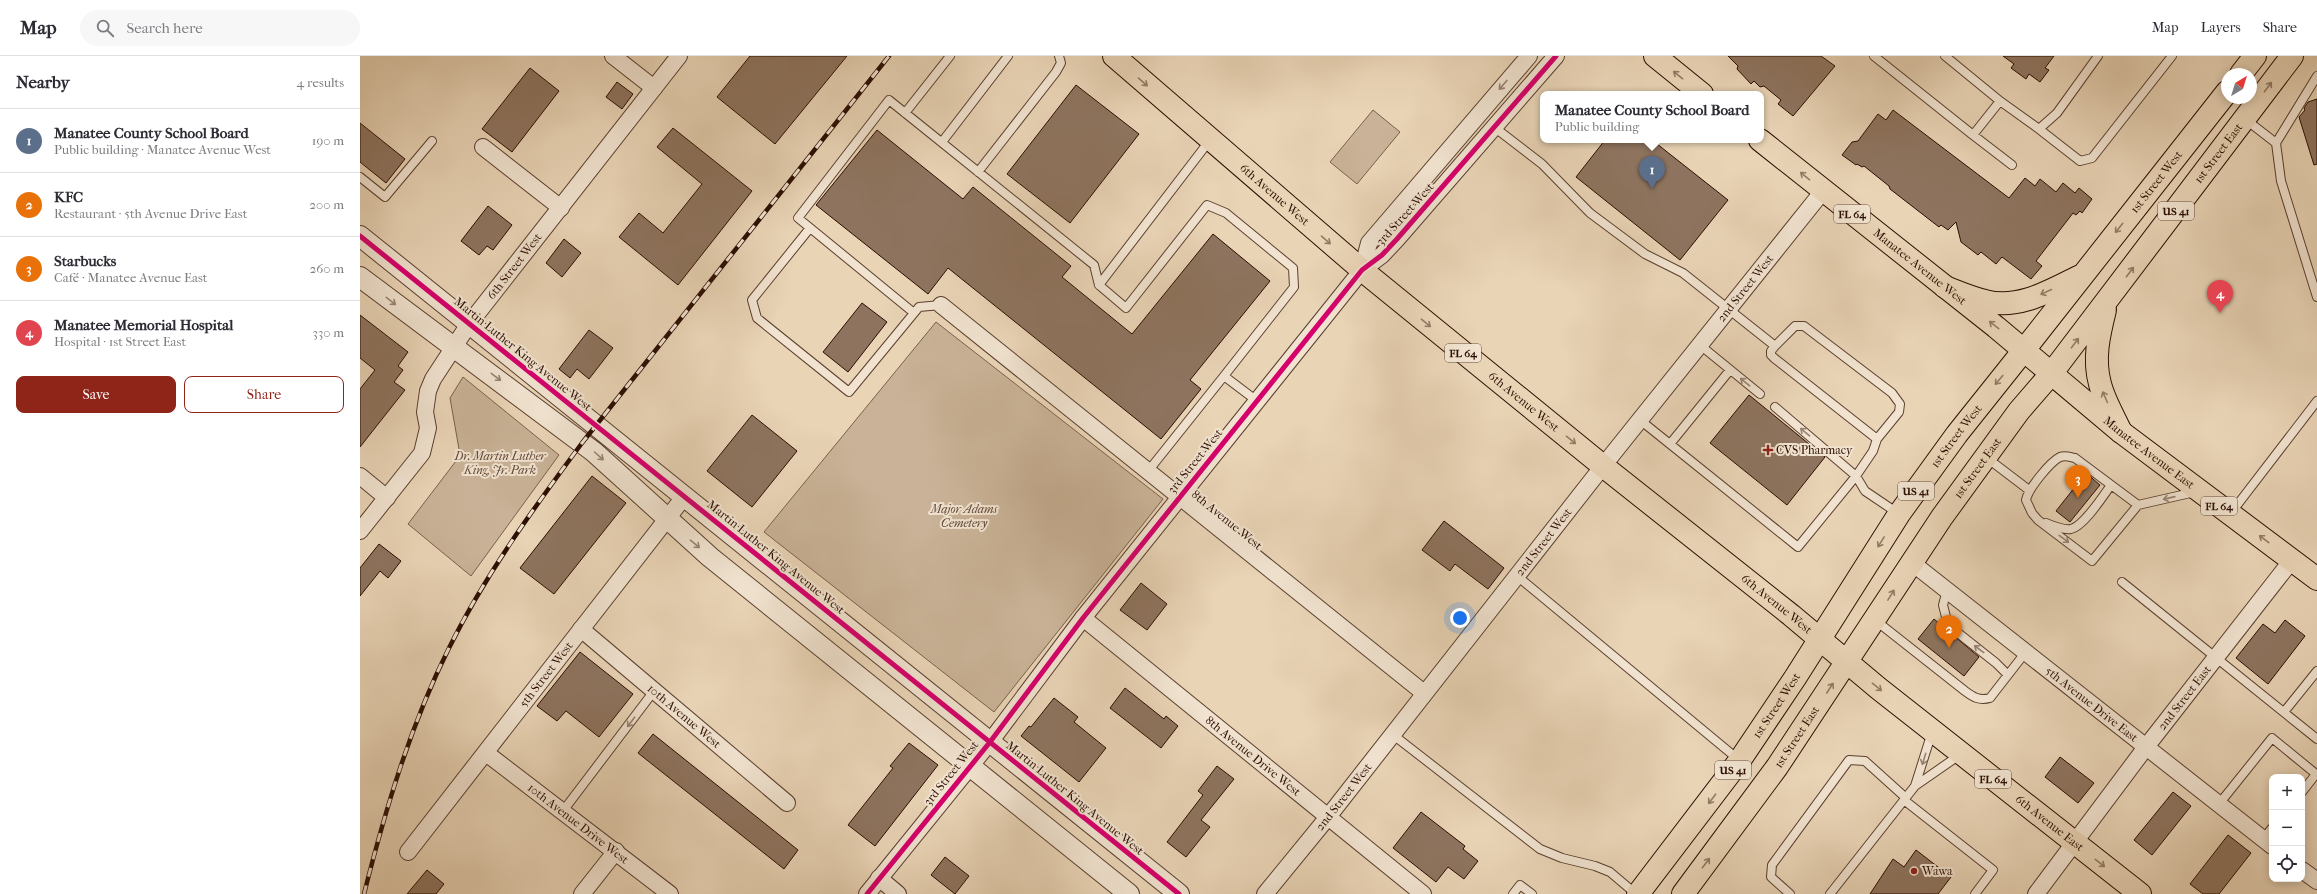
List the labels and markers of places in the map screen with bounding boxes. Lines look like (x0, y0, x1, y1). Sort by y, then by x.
pin: 1 (1639, 156, 1665, 189)
pin: 4 (2207, 280, 2233, 313)
place label: CVS Pharmacy (1776, 443, 1853, 457)
marker: CVS Pharmacy (1763, 445, 1773, 455)
pin: 3 (2065, 465, 2091, 498)
pin: 2 (1936, 615, 1962, 648)
place label: Wawa (1921, 864, 1953, 878)
marker: Wawa (1909, 866, 1919, 876)

